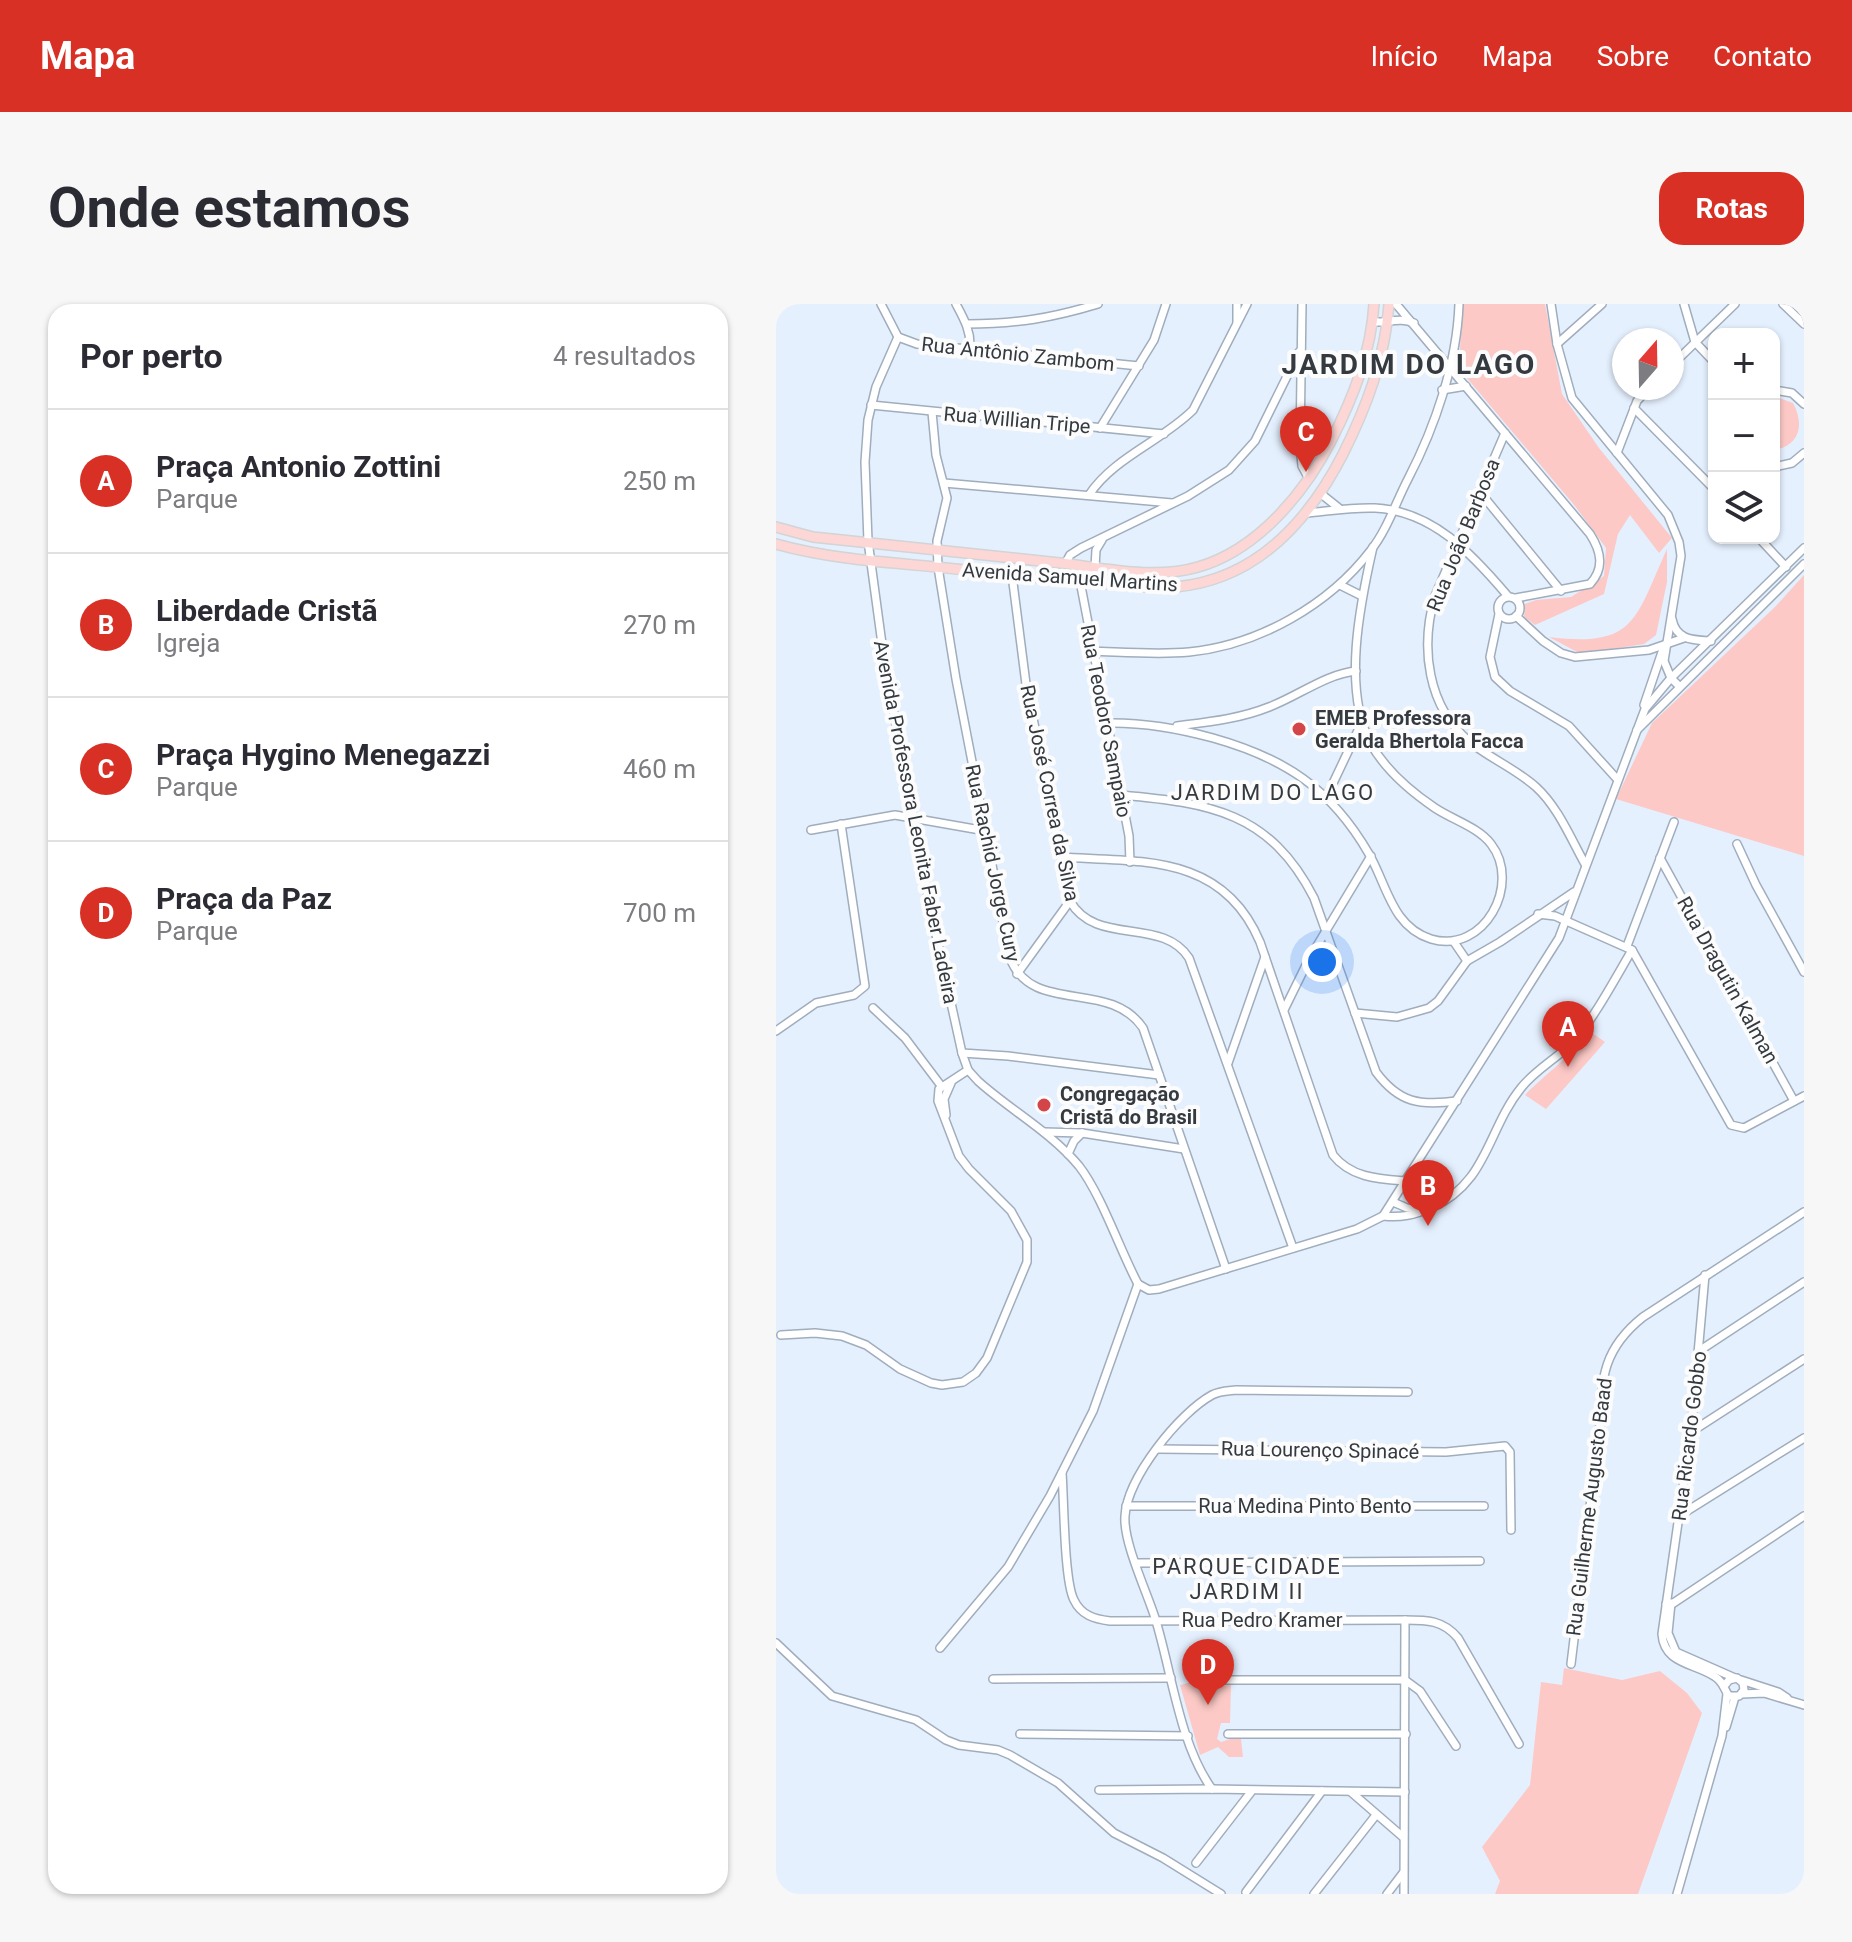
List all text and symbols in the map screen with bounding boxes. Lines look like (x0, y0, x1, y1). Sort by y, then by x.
text: Mapa (40, 34, 135, 78)
text: Início (1371, 40, 1438, 73)
text: Mapa (1482, 40, 1553, 73)
text: Sobre (1597, 40, 1669, 73)
text: Contato (1713, 40, 1812, 73)
button: Rotas (1659, 172, 1804, 245)
text: Onde estamos (48, 175, 411, 241)
north arrow (1612, 328, 1684, 400)
map controls (1708, 328, 1780, 544)
button: + (1708, 328, 1780, 400)
street label: Rua Antônio Zambom (920, 332, 1116, 376)
text: Por perto (80, 336, 223, 376)
text: 4 resultados (553, 341, 696, 371)
district label: JARDIM DO LAGO (1282, 348, 1536, 381)
button: − (1708, 400, 1780, 472)
street label: Rua Willian Tripe (942, 402, 1092, 438)
pin: C (1280, 406, 1332, 472)
text: Praça Antonio Zottini (156, 449, 441, 484)
street label: Rua João Barbosa (1421, 455, 1505, 615)
text: A (97, 466, 115, 496)
text: 250 m (623, 466, 696, 496)
button: layers (1708, 472, 1780, 544)
text: Parque (156, 484, 238, 514)
street label: Avenida Samuel Martins (961, 557, 1179, 597)
text: Liberdade Cristã (156, 593, 378, 628)
text: B (98, 610, 114, 640)
text: 270 m (623, 610, 696, 640)
street label: Rua Teodoro Sampaio (1076, 622, 1136, 820)
text: Igreja (156, 628, 220, 658)
street label: Avenida Professora Leonita Faber Ladeira (869, 638, 963, 1006)
street label: Rua José Correa da Silva (1015, 682, 1085, 904)
place label: EMEB Professora Geralda Bhertola Facca (1315, 706, 1524, 753)
marker: EMEB Professora Geralda Bhertola Facca (1290, 720, 1308, 738)
text: Praça Hygino Menegazzi (156, 737, 491, 772)
text: C (97, 754, 115, 784)
text: 460 m (623, 754, 696, 784)
street label: Rua Rachid Jorge Cury (960, 762, 1026, 964)
text: Parque (156, 772, 238, 802)
district label: JARDIM DO LAGO (1171, 780, 1375, 805)
text: Praça da Paz (156, 881, 332, 916)
street label: Rua Dragutin Kalman (1672, 892, 1784, 1068)
text: D (98, 898, 114, 928)
text: 700 m (623, 898, 696, 928)
text: Parque (156, 916, 238, 946)
your location (1302, 942, 1342, 982)
pin: A (1542, 1001, 1594, 1067)
place label: Congregação Cristã do Brasil (1060, 1082, 1197, 1129)
marker: Congregação Cristã do Brasil (1035, 1096, 1053, 1114)
pin: B (1402, 1160, 1454, 1226)
street label: Rua Ricardo Gobbo (1667, 1350, 1711, 1522)
street label: Rua Guilherme Augusto Baad (1561, 1377, 1617, 1637)
street label: Rua Lourenço Spinacé (1221, 1436, 1419, 1464)
street label: Rua Medina Pinto Bento (1198, 1494, 1412, 1518)
district label: PARQUE CIDADE JARDIM II (1152, 1554, 1342, 1604)
street label: Rua Pedro Kramer (1181, 1608, 1343, 1632)
pin: D (1182, 1639, 1234, 1705)

